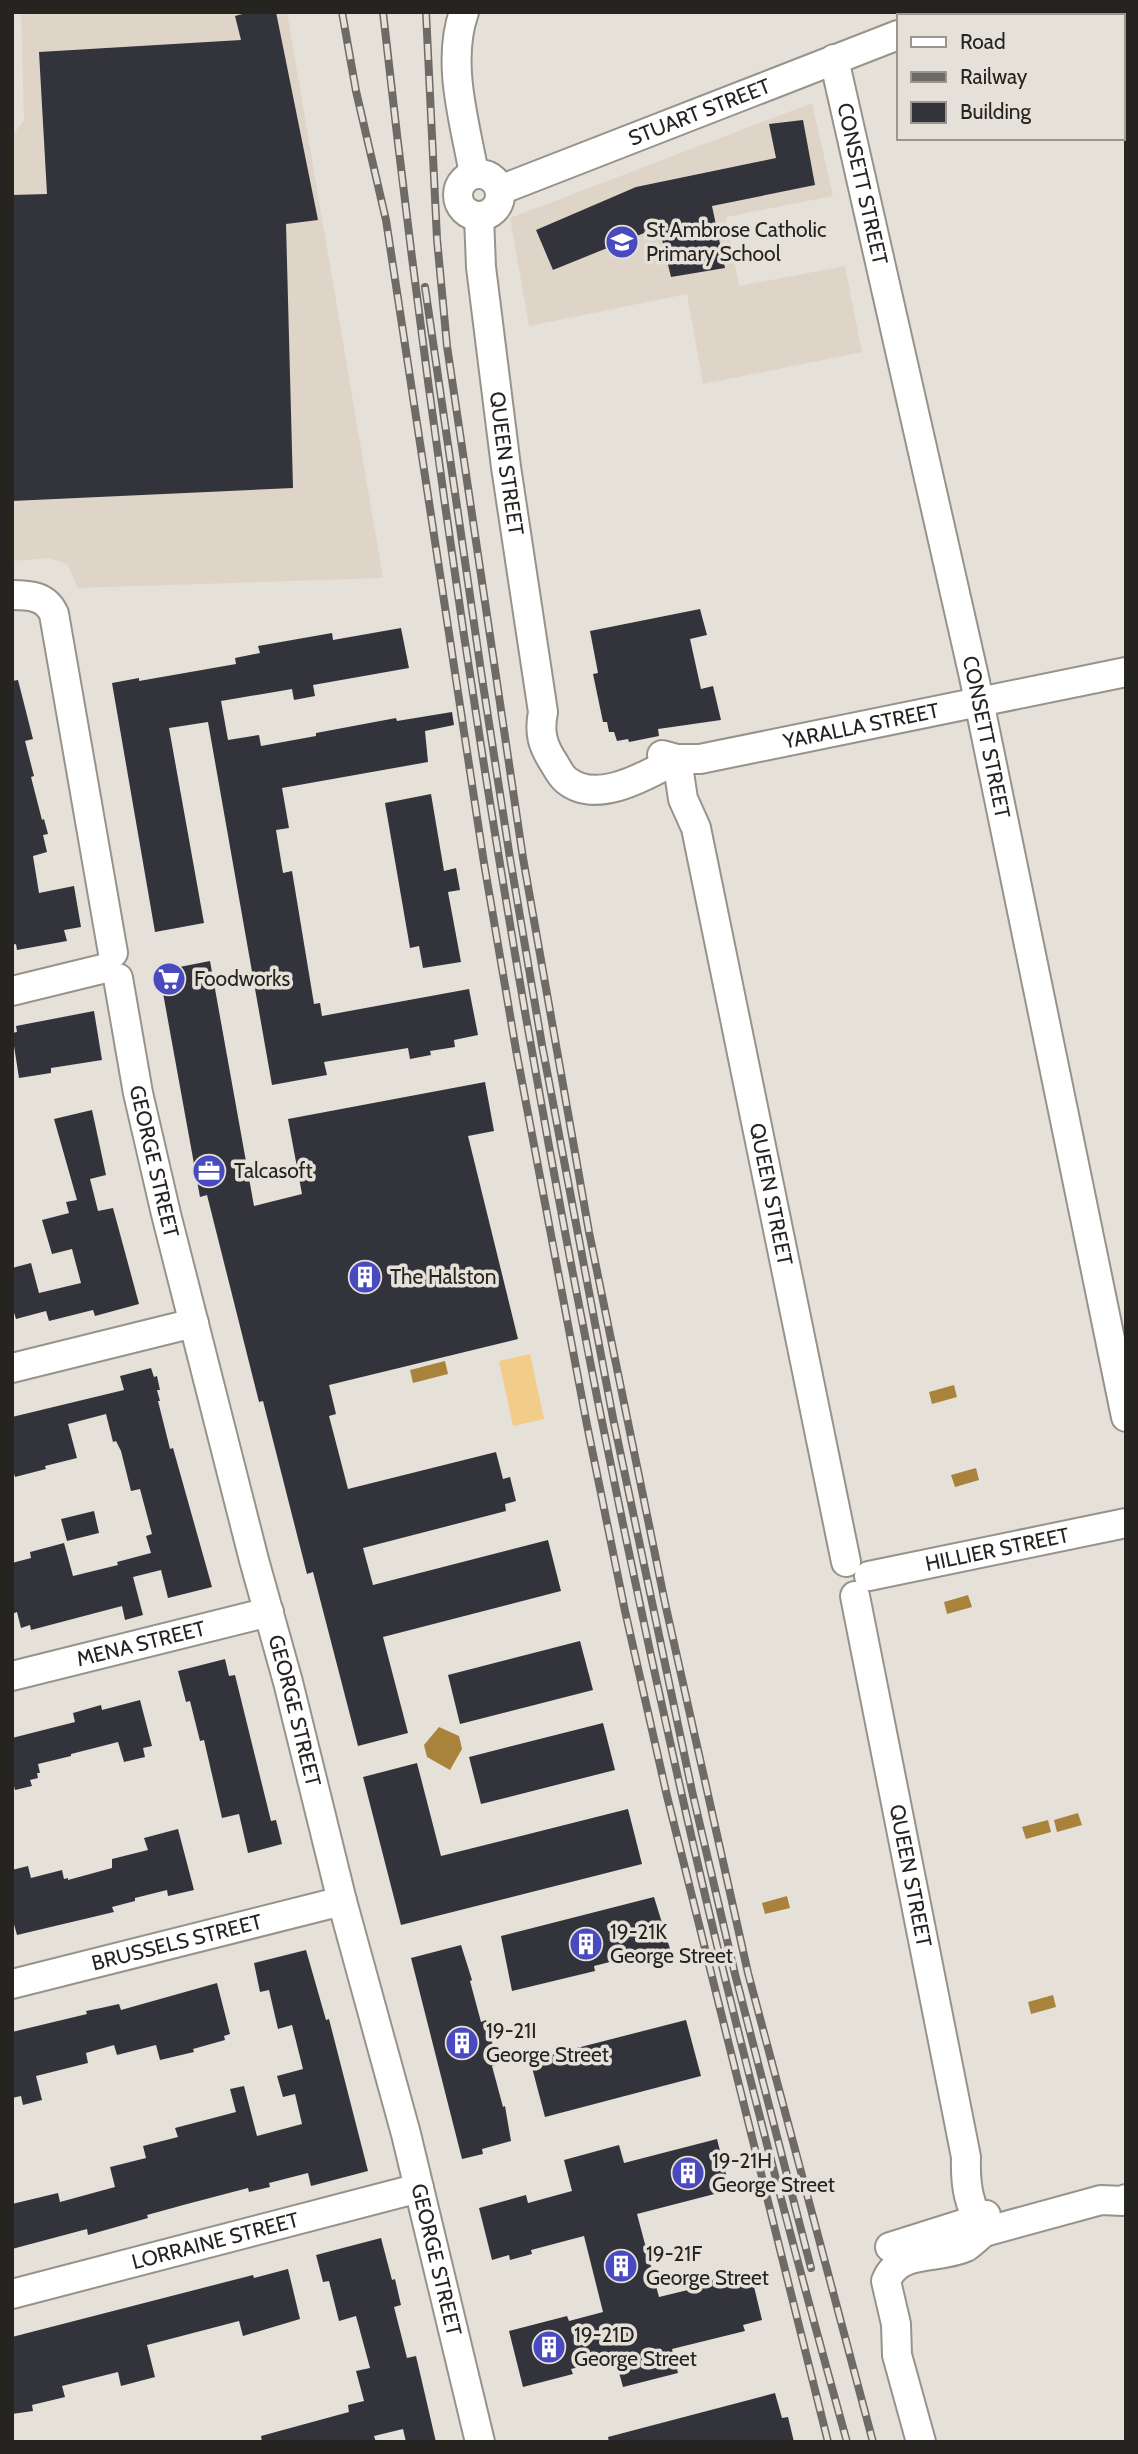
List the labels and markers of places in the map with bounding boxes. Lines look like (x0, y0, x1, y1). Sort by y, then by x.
place label: St Ambrose Catholic Primary School (646, 217, 827, 266)
school or university icon: St Ambrose Catholic Primary School (603, 223, 641, 261)
supermarket icon: Foodworks (150, 960, 188, 998)
place label: Foodworks (194, 966, 291, 991)
office icon: Talcasoft (190, 1152, 228, 1190)
place label: Talcasoft (234, 1158, 313, 1183)
building icon: The Halston (346, 1258, 384, 1296)
place label: The Halston (390, 1264, 497, 1289)
place label: 19-21K George Street (610, 1919, 733, 1968)
building icon: 19-21K George Street (567, 1925, 605, 1963)
place label: 19-21I George Street (486, 2018, 609, 2067)
building icon: 19-21I George Street (443, 2024, 481, 2062)
place label: 19-21H George Street (712, 2148, 835, 2197)
building icon: 19-21H George Street (669, 2154, 707, 2192)
place label: 19-21F George Street (646, 2241, 769, 2290)
building icon: 19-21F George Street (602, 2247, 640, 2285)
place label: 19-21D George Street (574, 2322, 697, 2371)
building icon: 19-21D George Street (530, 2328, 568, 2366)

